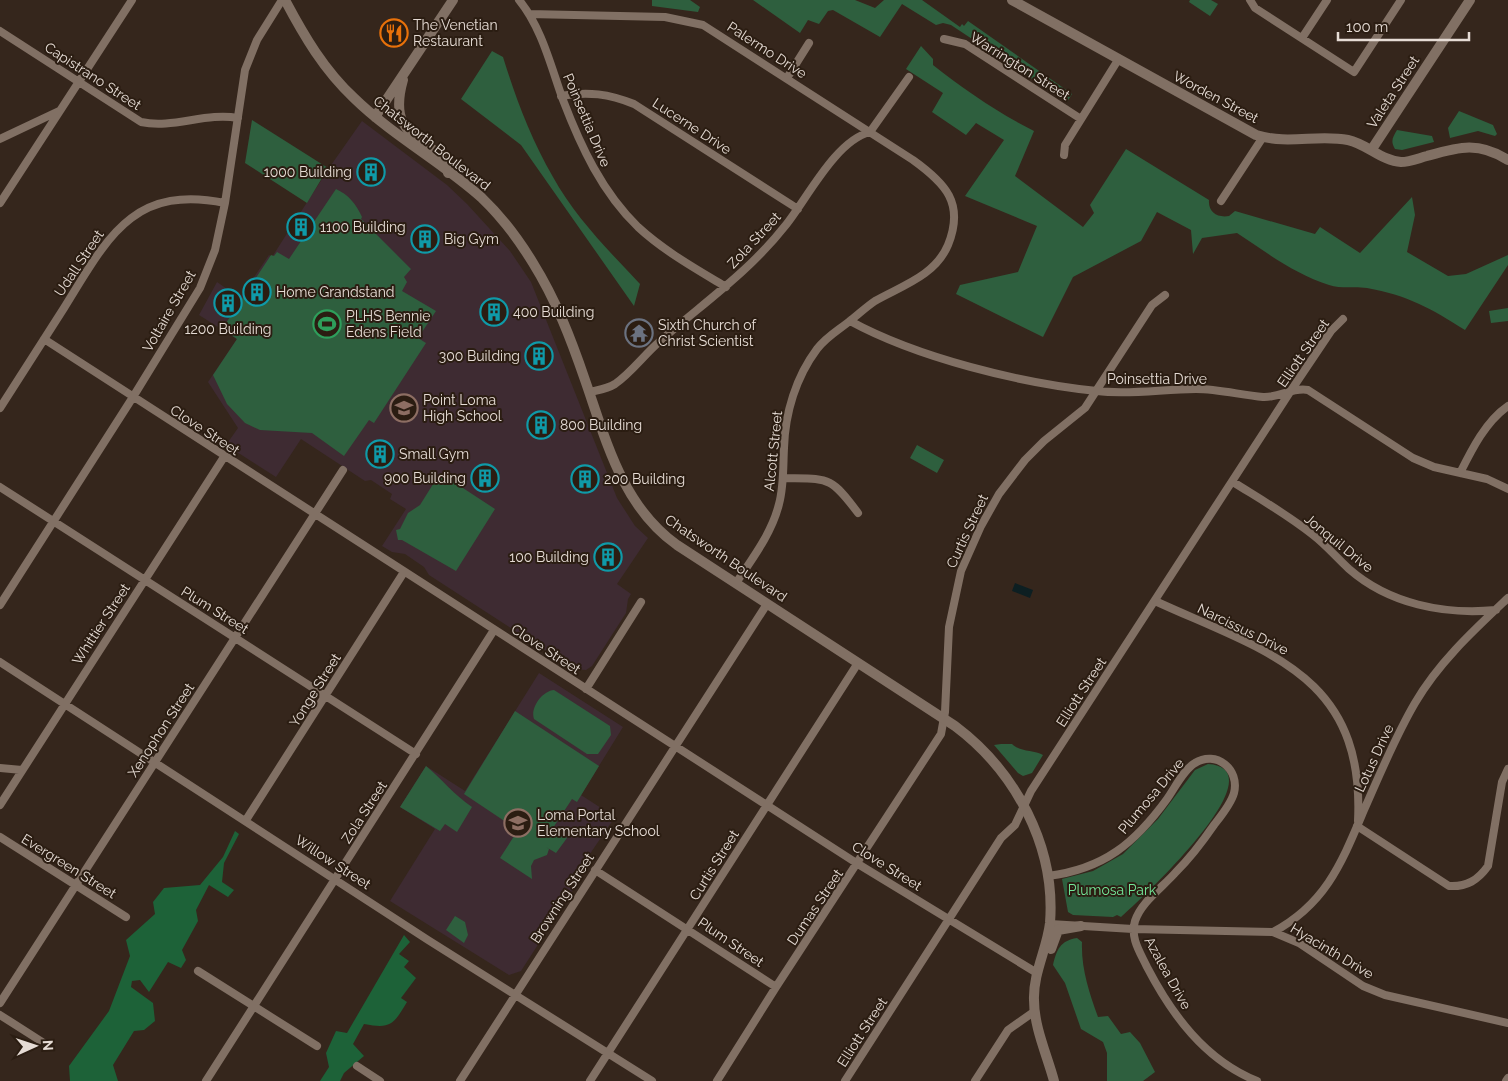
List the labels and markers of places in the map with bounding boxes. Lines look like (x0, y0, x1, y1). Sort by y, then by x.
place label: The Venetian Restaurant (413, 17, 498, 49)
restaurant icon: The Venetian Restaurant (379, 18, 409, 48)
building icon: 1000 Building (356, 157, 386, 187)
place label: 1000 Building (264, 164, 352, 180)
building icon: 1100 Building (286, 212, 316, 242)
place label: 1100 Building (320, 219, 406, 235)
building icon: Big Gym (410, 224, 440, 254)
place label: Big Gym (444, 231, 499, 247)
building icon: Home Grandstand (242, 277, 272, 307)
place label: Home Grandstand (276, 284, 395, 300)
building icon: 1200 Building (213, 288, 243, 318)
building icon: 400 Building (479, 297, 509, 327)
place label: 400 Building (513, 304, 594, 320)
place label: PLHS Bennie Edens Field (346, 308, 430, 340)
sports icon: PLHS Bennie Edens Field (312, 309, 342, 339)
place label: Sixth Church of Christ Scientist (658, 317, 757, 349)
temple icon: Sixth Church of Christ Scientist (624, 318, 654, 348)
place label: 1200 Building (184, 321, 272, 337)
building icon: 300 Building (524, 341, 554, 371)
place label: 300 Building (439, 348, 520, 364)
place label: Point Loma High School (423, 392, 502, 424)
school or university icon: Point Loma High School (389, 393, 419, 423)
building icon: 800 Building (526, 410, 556, 440)
place label: 800 Building (560, 417, 642, 433)
building icon: Small Gym (365, 439, 395, 469)
place label: Small Gym (399, 446, 469, 462)
building icon: 900 Building (470, 463, 500, 493)
building icon: 200 Building (570, 464, 600, 494)
place label: 900 Building (384, 470, 466, 486)
place label: 200 Building (604, 471, 685, 487)
building icon: 100 Building (593, 542, 623, 572)
place label: 100 Building (509, 549, 589, 565)
place label: Loma Portal Elementary School (537, 807, 660, 839)
school or university icon: Loma Portal Elementary School (503, 808, 533, 838)

